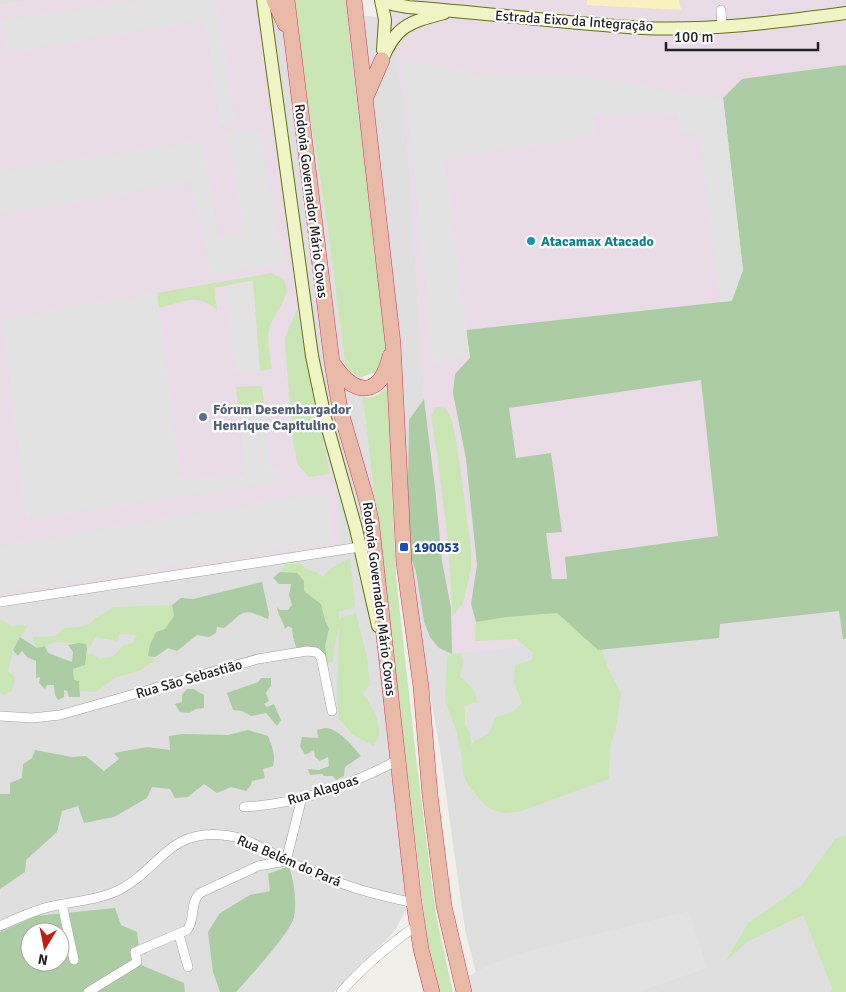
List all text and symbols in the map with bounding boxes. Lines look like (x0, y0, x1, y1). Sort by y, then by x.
street label: Estrada Eixo da Integração (494, 7, 654, 35)
scale bar (666, 20, 818, 52)
text: 100 m (674, 28, 714, 46)
street label: Rodovia Governador Mário Covas (291, 103, 331, 299)
place label: Atacamax Atacado (541, 233, 654, 250)
marker: Atacamax Atacado (525, 235, 537, 247)
place label: Fórum Desembargador Henrique Capitulino (213, 401, 351, 434)
marker: Fórum Desembargador Henrique Capitulino (197, 411, 209, 423)
street label: Rodovia Governador Mário Covas (359, 501, 399, 697)
place label: 190053 (414, 539, 459, 556)
marker: 190053 (398, 541, 410, 553)
street label: Rua São Sebastião (134, 656, 244, 702)
street label: Rua Alagoas (285, 771, 361, 809)
street label: Rua Belém do Pará (234, 831, 344, 891)
north arrow (20, 922, 70, 972)
text: N (37, 950, 49, 969)

